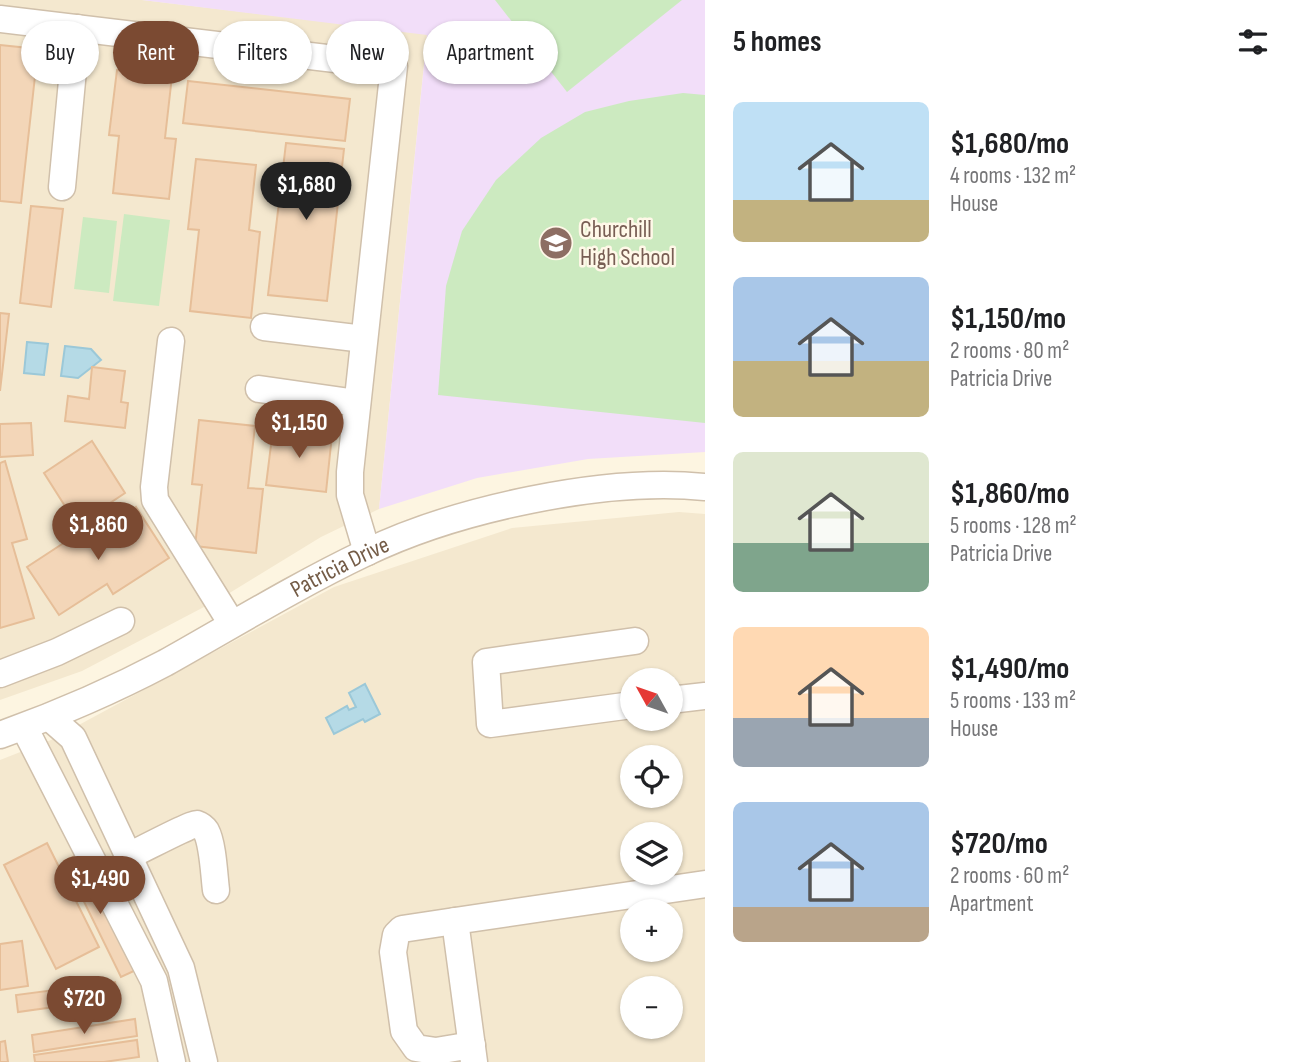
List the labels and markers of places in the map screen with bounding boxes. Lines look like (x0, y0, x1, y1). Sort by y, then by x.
pin: $1,680 (249, 162, 363, 222)
place label: Churchill High School (580, 215, 675, 272)
school or university icon: Churchill High School (537, 224, 575, 262)
pin: $1,150 (242, 400, 356, 460)
pin: $1,860 (41, 503, 155, 562)
pin: $1,490 (43, 856, 157, 916)
pin: $720 (43, 976, 125, 1036)

